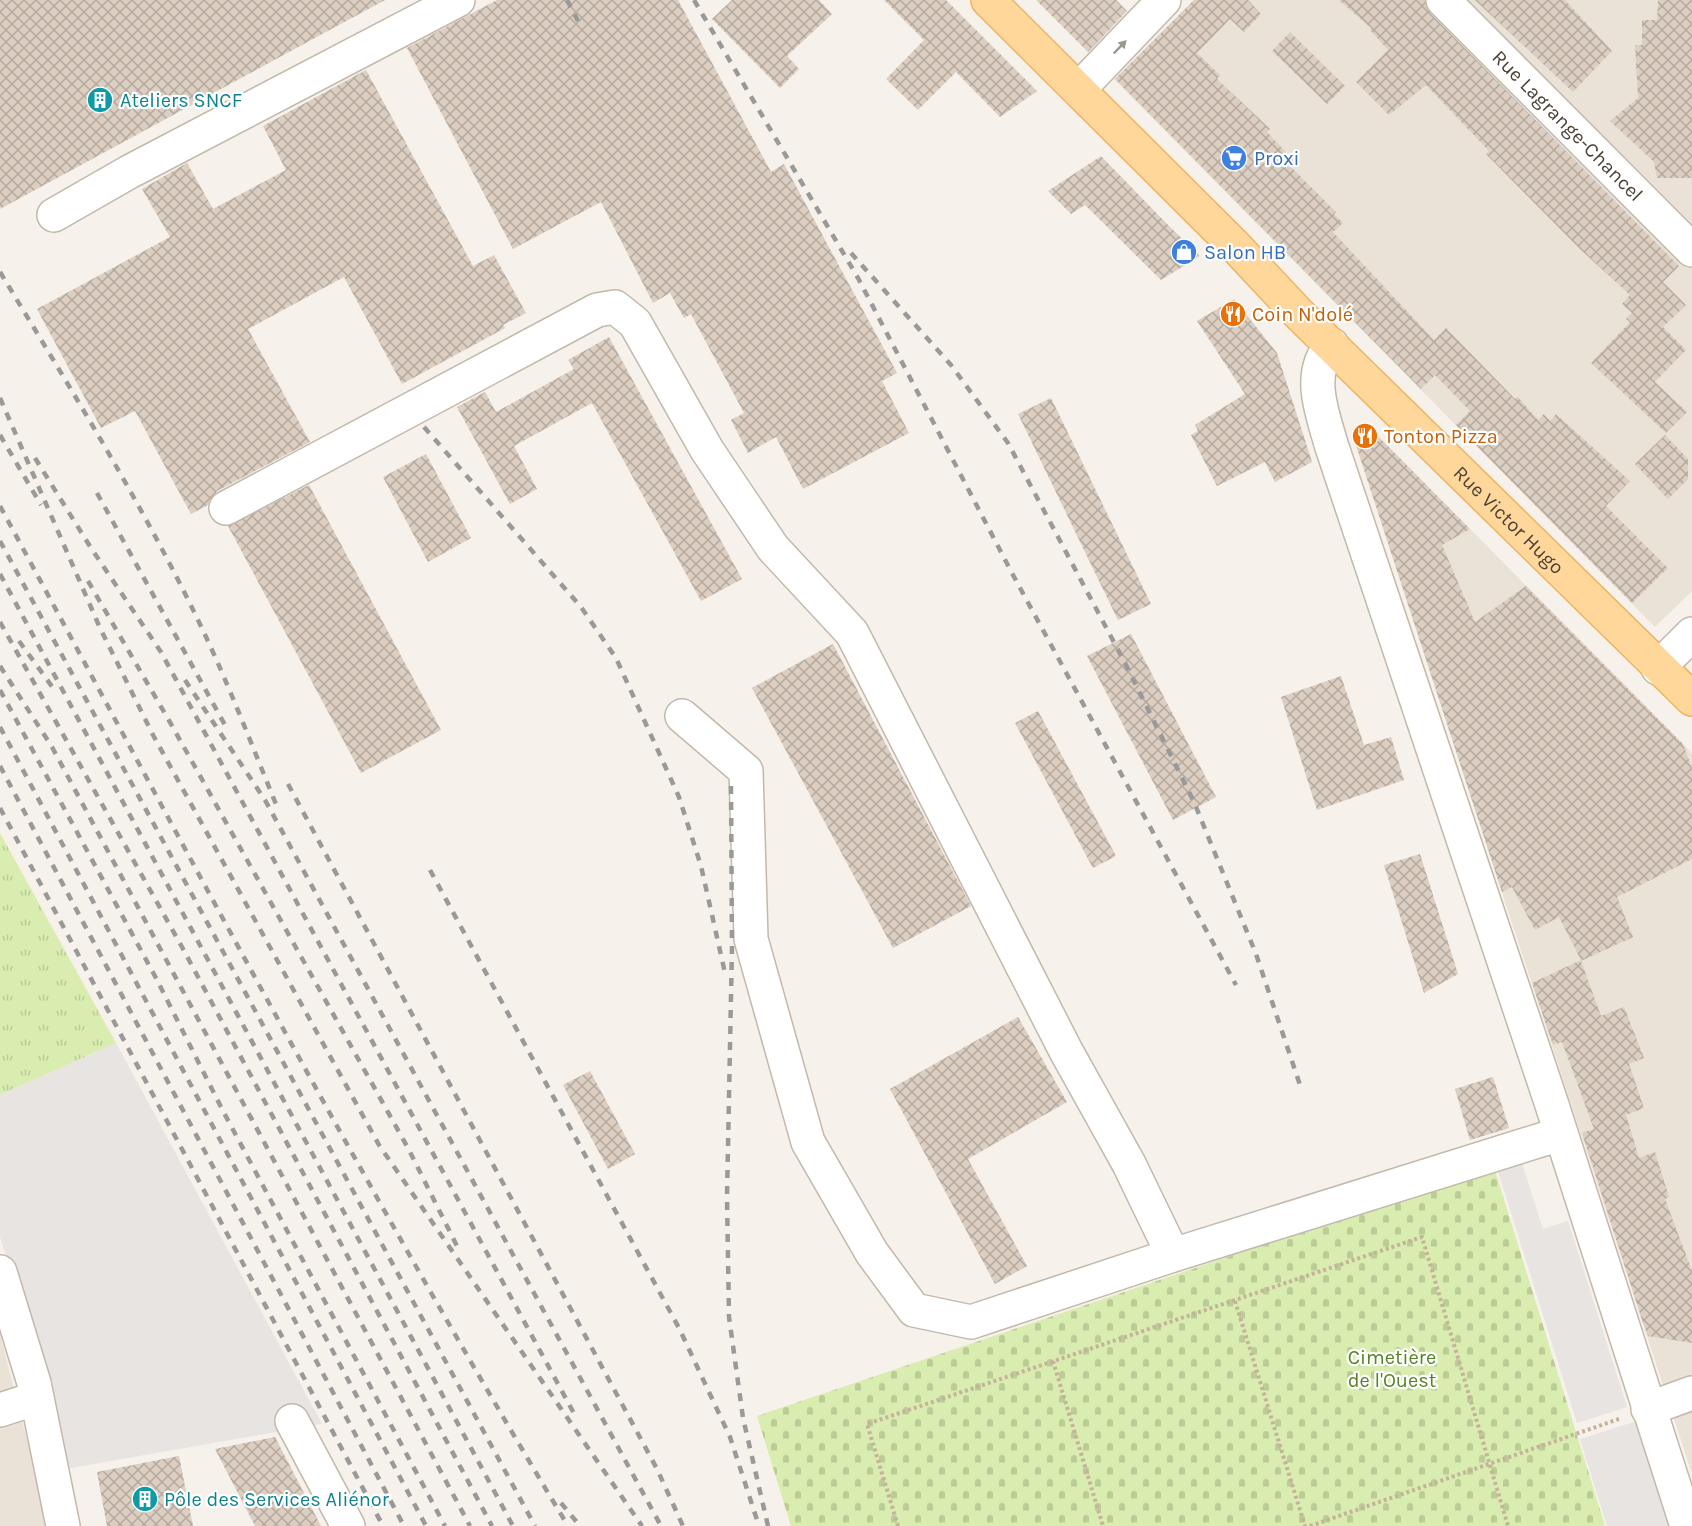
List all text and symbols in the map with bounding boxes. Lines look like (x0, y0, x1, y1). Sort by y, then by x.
one-way arrow (1112, 40, 1126, 54)
street label: Rue Lagrange-Chancel (1488, 45, 1648, 206)
building icon: Ateliers SNCF (85, 85, 115, 115)
place label: Ateliers SNCF (120, 89, 242, 112)
supermarket icon: Proxi (1219, 143, 1249, 173)
place label: Proxi (1254, 147, 1299, 170)
shop icon: Salon HB (1169, 237, 1199, 267)
place label: Salon HB (1204, 241, 1286, 264)
restaurant icon: Coin N'dolé (1218, 299, 1248, 329)
place label: Coin N'dolé (1252, 303, 1353, 326)
restaurant icon: Tonton Pizza (1350, 421, 1380, 451)
place label: Tonton Pizza (1384, 425, 1498, 448)
street label: Rue Victor Hugo (1449, 461, 1569, 579)
park label: Cimetière de l'Ouest (1348, 1346, 1437, 1392)
building icon: Pôle des Services Aliénor (130, 1484, 160, 1514)
place label: Pôle des Services Aliénor (164, 1488, 390, 1511)

